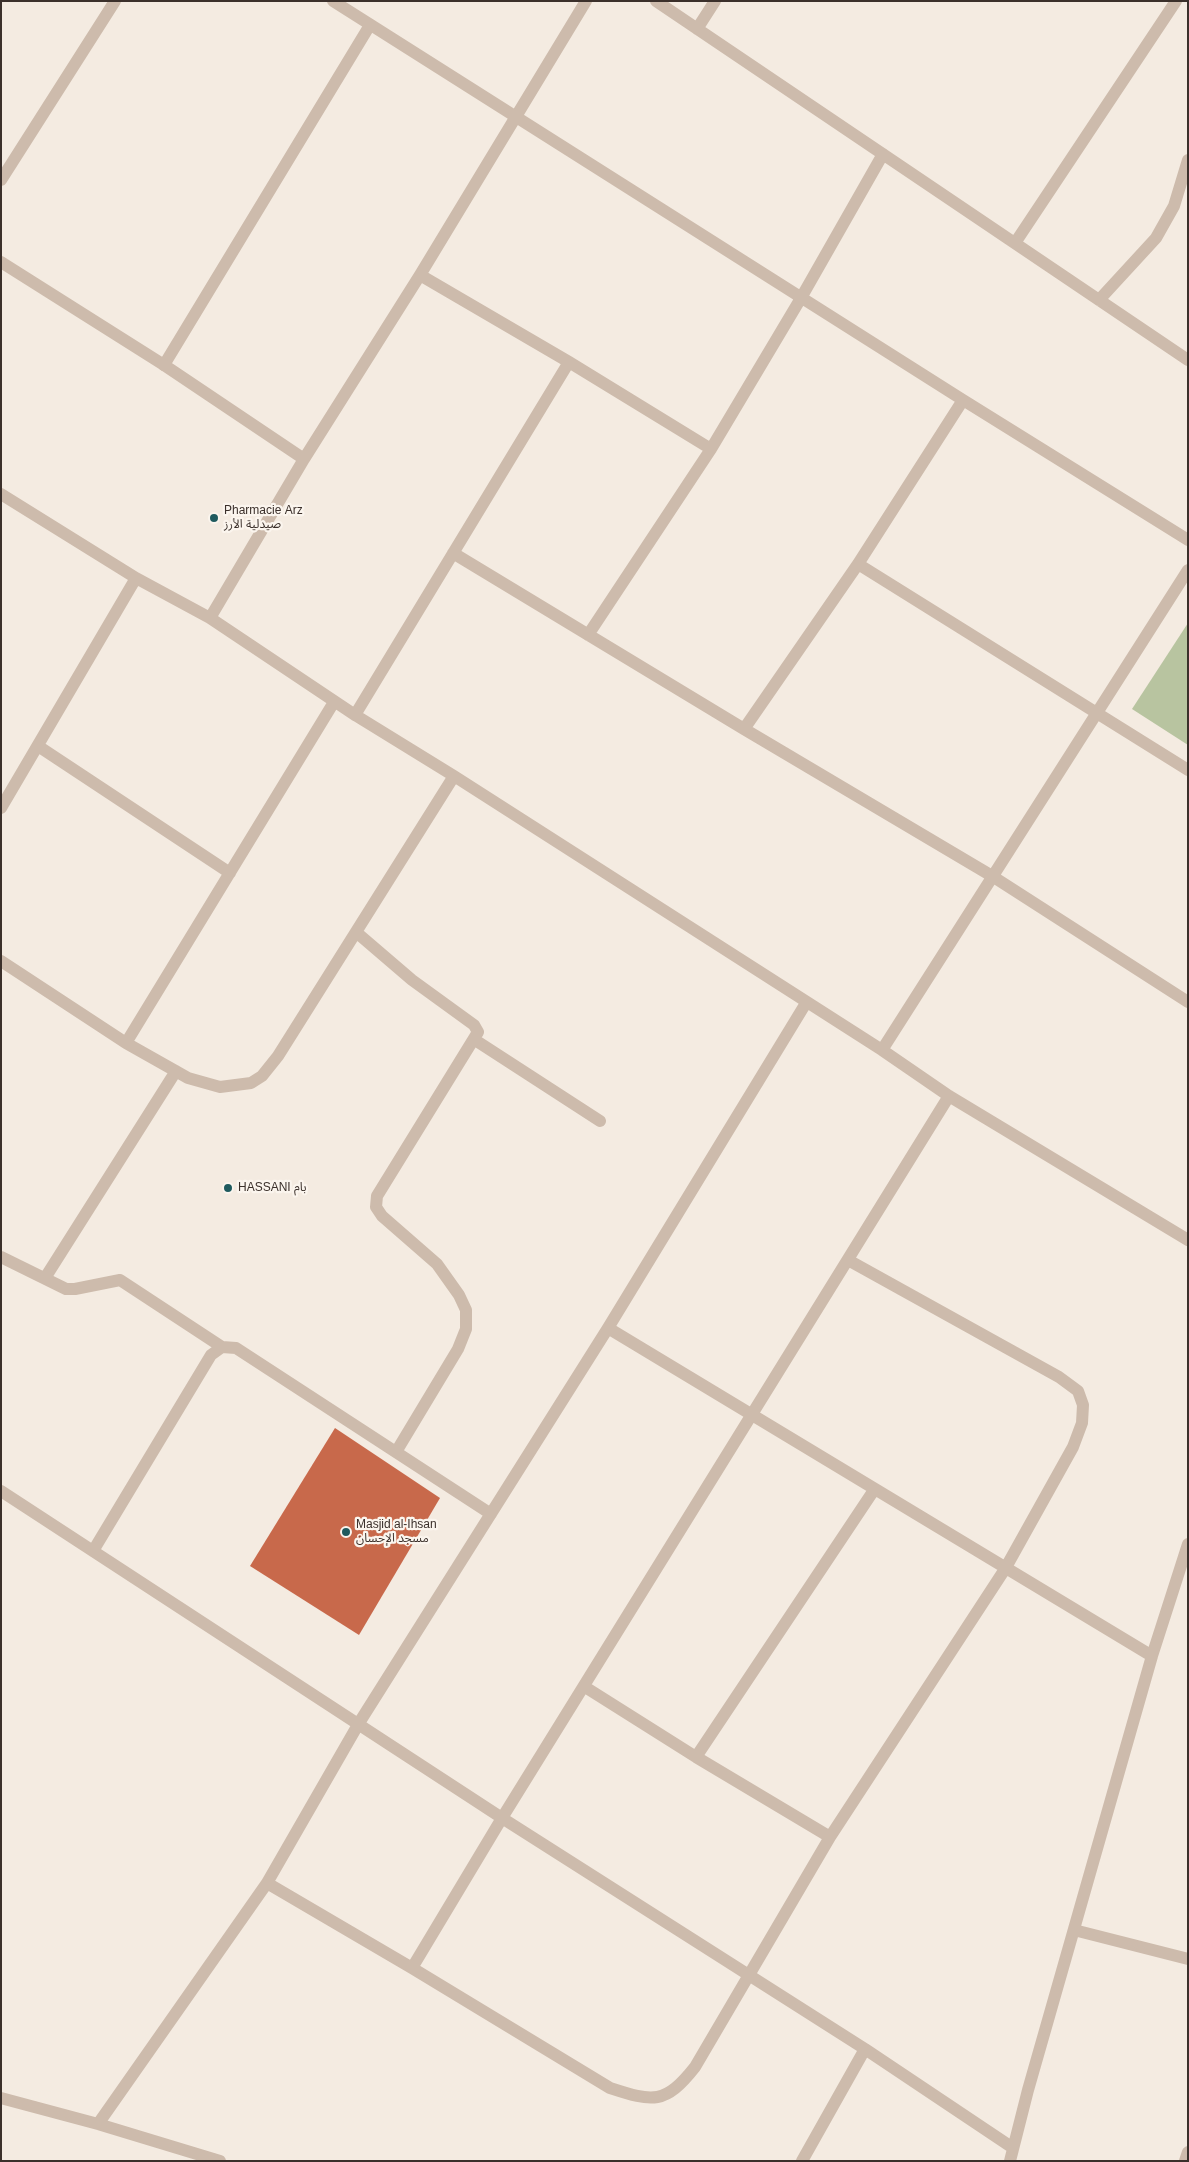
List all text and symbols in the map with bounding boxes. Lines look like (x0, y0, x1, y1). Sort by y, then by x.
place label: Pharmacie Arz صيدلية الأرز (224, 504, 303, 532)
marker: Pharmacie Arz صيدلية الأرز (208, 512, 220, 524)
place label: HASSANI بام (238, 1181, 307, 1195)
marker: HASSANI بام (222, 1182, 234, 1194)
place label: Masjid al-Ihsan مسجد الإحسان (356, 1518, 437, 1546)
marker: Masjid al-Ihsan مسجد الإحسان (340, 1526, 352, 1538)

